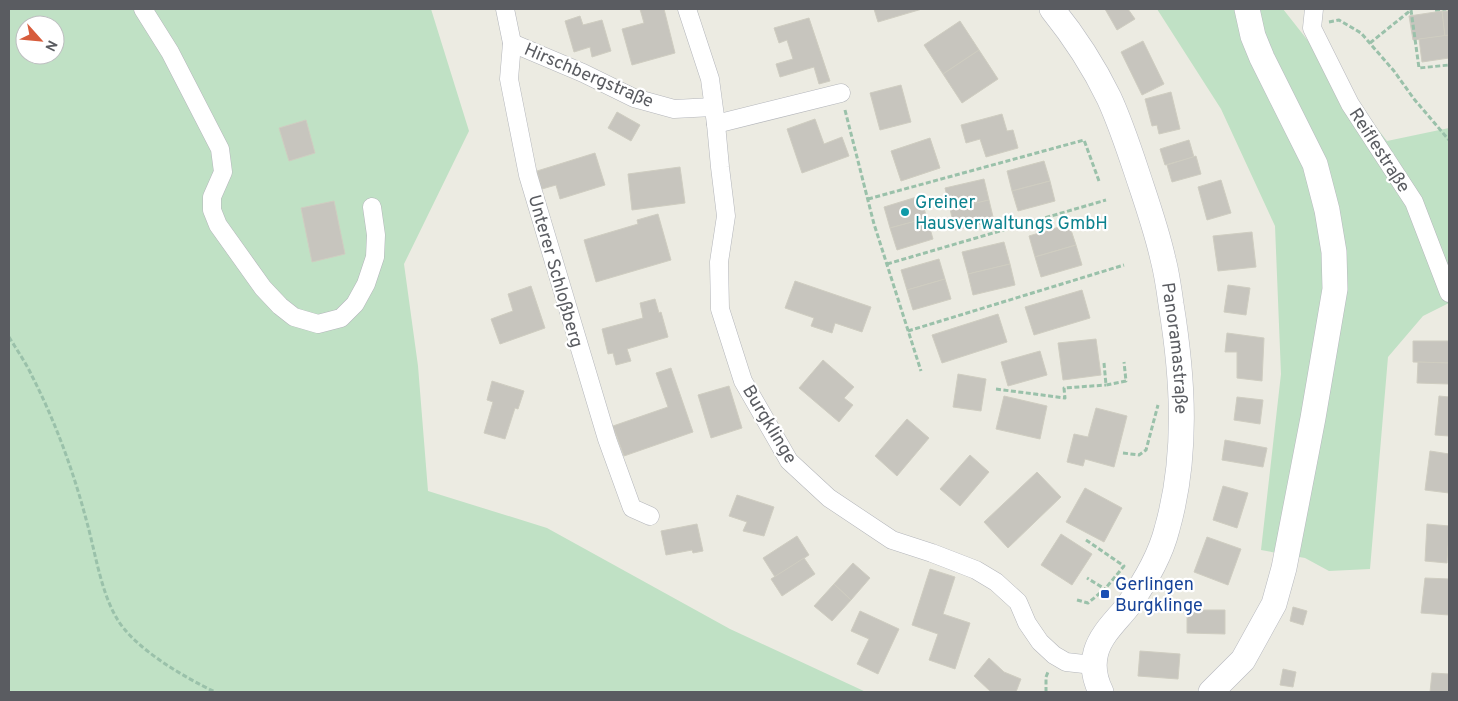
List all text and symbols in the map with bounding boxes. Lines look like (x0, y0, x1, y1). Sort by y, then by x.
north arrow (15, 15, 65, 65)
text: N (40, 37, 60, 54)
street label: Hirschbergstraße (520, 39, 657, 114)
street label: Reiflestraße (1343, 104, 1415, 197)
street label: Unterer Schloßberg (522, 192, 587, 350)
place label: Greiner Hausverwaltungs GmbH (915, 192, 1108, 236)
marker: Greiner Hausverwaltungs GmbH (899, 206, 911, 218)
street label: Panoramastraße (1155, 281, 1191, 414)
street label: Burgklinge (736, 381, 801, 468)
place label: Gerlingen Burgklinge (1115, 574, 1203, 618)
marker: Gerlingen Burgklinge (1099, 588, 1111, 600)

